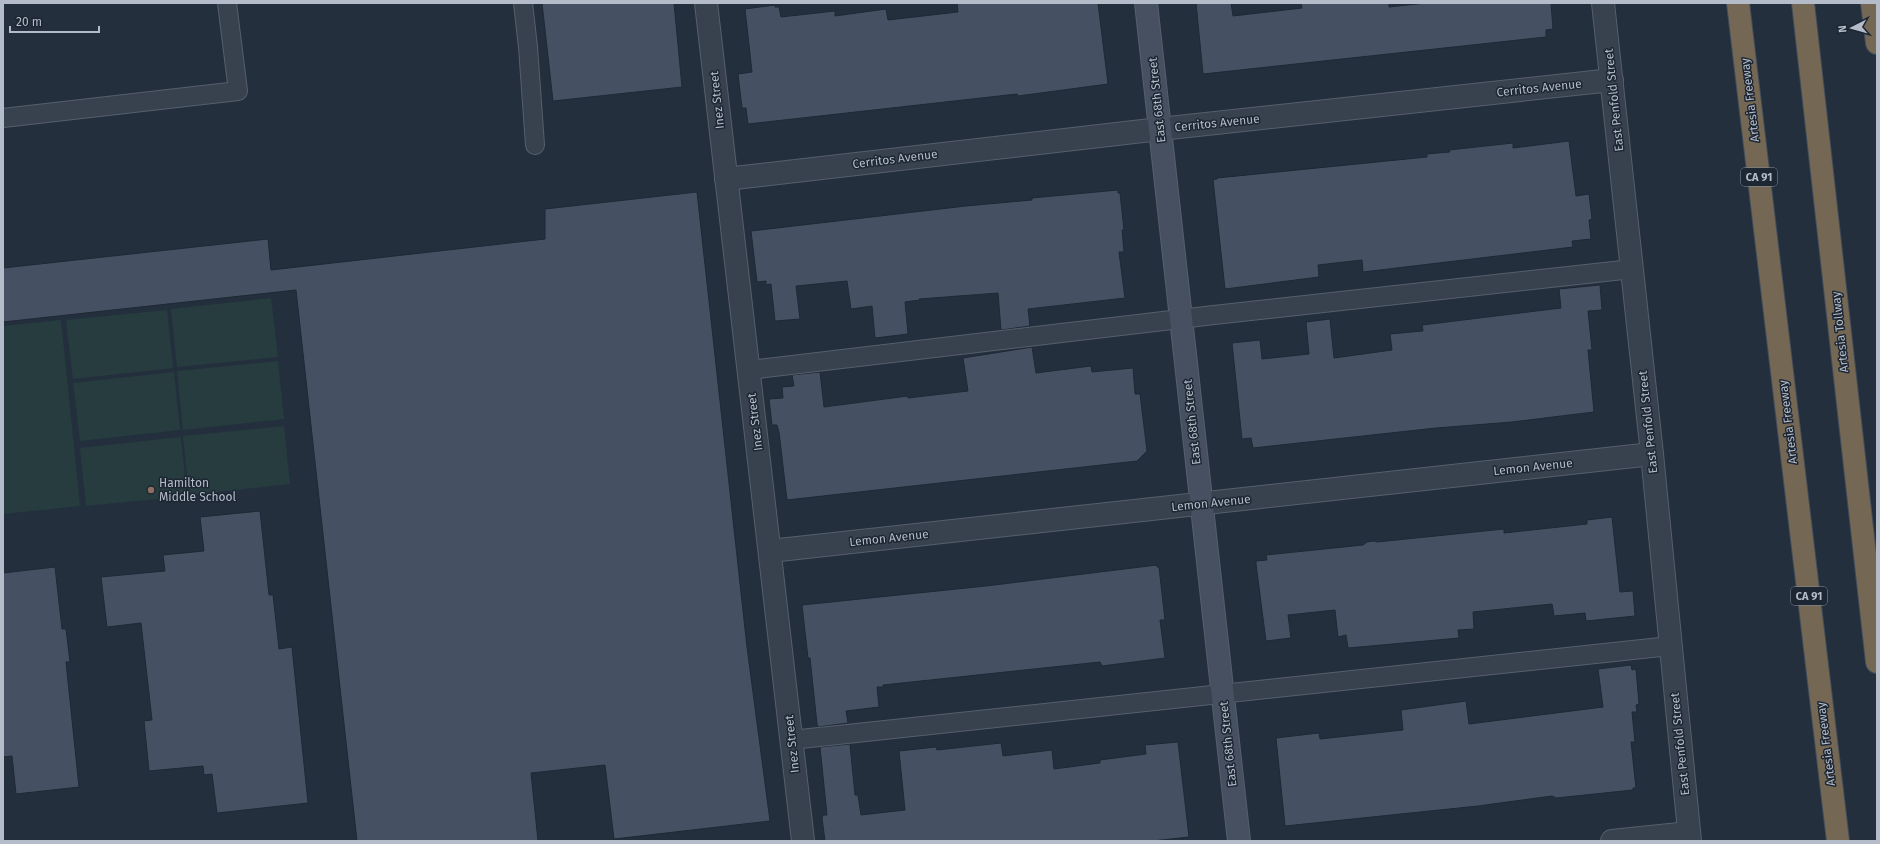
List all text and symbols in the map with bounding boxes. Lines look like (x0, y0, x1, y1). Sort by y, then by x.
scale bar (10, 8, 99, 34)
north arrow (1832, 8, 1872, 48)
text: 20 m (16, 15, 42, 29)
text: N (1836, 25, 1849, 33)
street label: East Penfold Street (1602, 47, 1626, 152)
street label: East 68th Street (1145, 56, 1168, 143)
street label: Artesia Freeway (1738, 57, 1762, 143)
street label: Inez Street (707, 70, 727, 130)
street label: Cerritos Avenue (1496, 77, 1582, 99)
street label: Cerritos Avenue (1174, 112, 1260, 134)
street label: Cerritos Avenue (852, 147, 938, 171)
road number: CA 91 (1741, 168, 1777, 186)
street label: Artesia Tollway (1829, 291, 1851, 373)
street label: East Penfold Street (1636, 369, 1660, 474)
street label: East 68th Street (1180, 378, 1203, 465)
street label: Artesia Freeway (1776, 379, 1800, 465)
street label: Inez Street (744, 392, 765, 452)
street label: Lemon Avenue (1493, 456, 1573, 478)
place label: Hamilton Middle School (159, 476, 237, 504)
marker: Hamilton Middle School (146, 485, 156, 495)
street label: Lemon Avenue (1171, 492, 1251, 514)
street label: Lemon Avenue (849, 527, 929, 549)
road number: CA 91 (1791, 587, 1827, 605)
street label: East Penfold Street (1668, 691, 1692, 796)
street label: East 68th Street (1216, 700, 1239, 787)
street label: Artesia Freeway (1814, 701, 1838, 787)
street label: Inez Street (782, 714, 802, 774)

